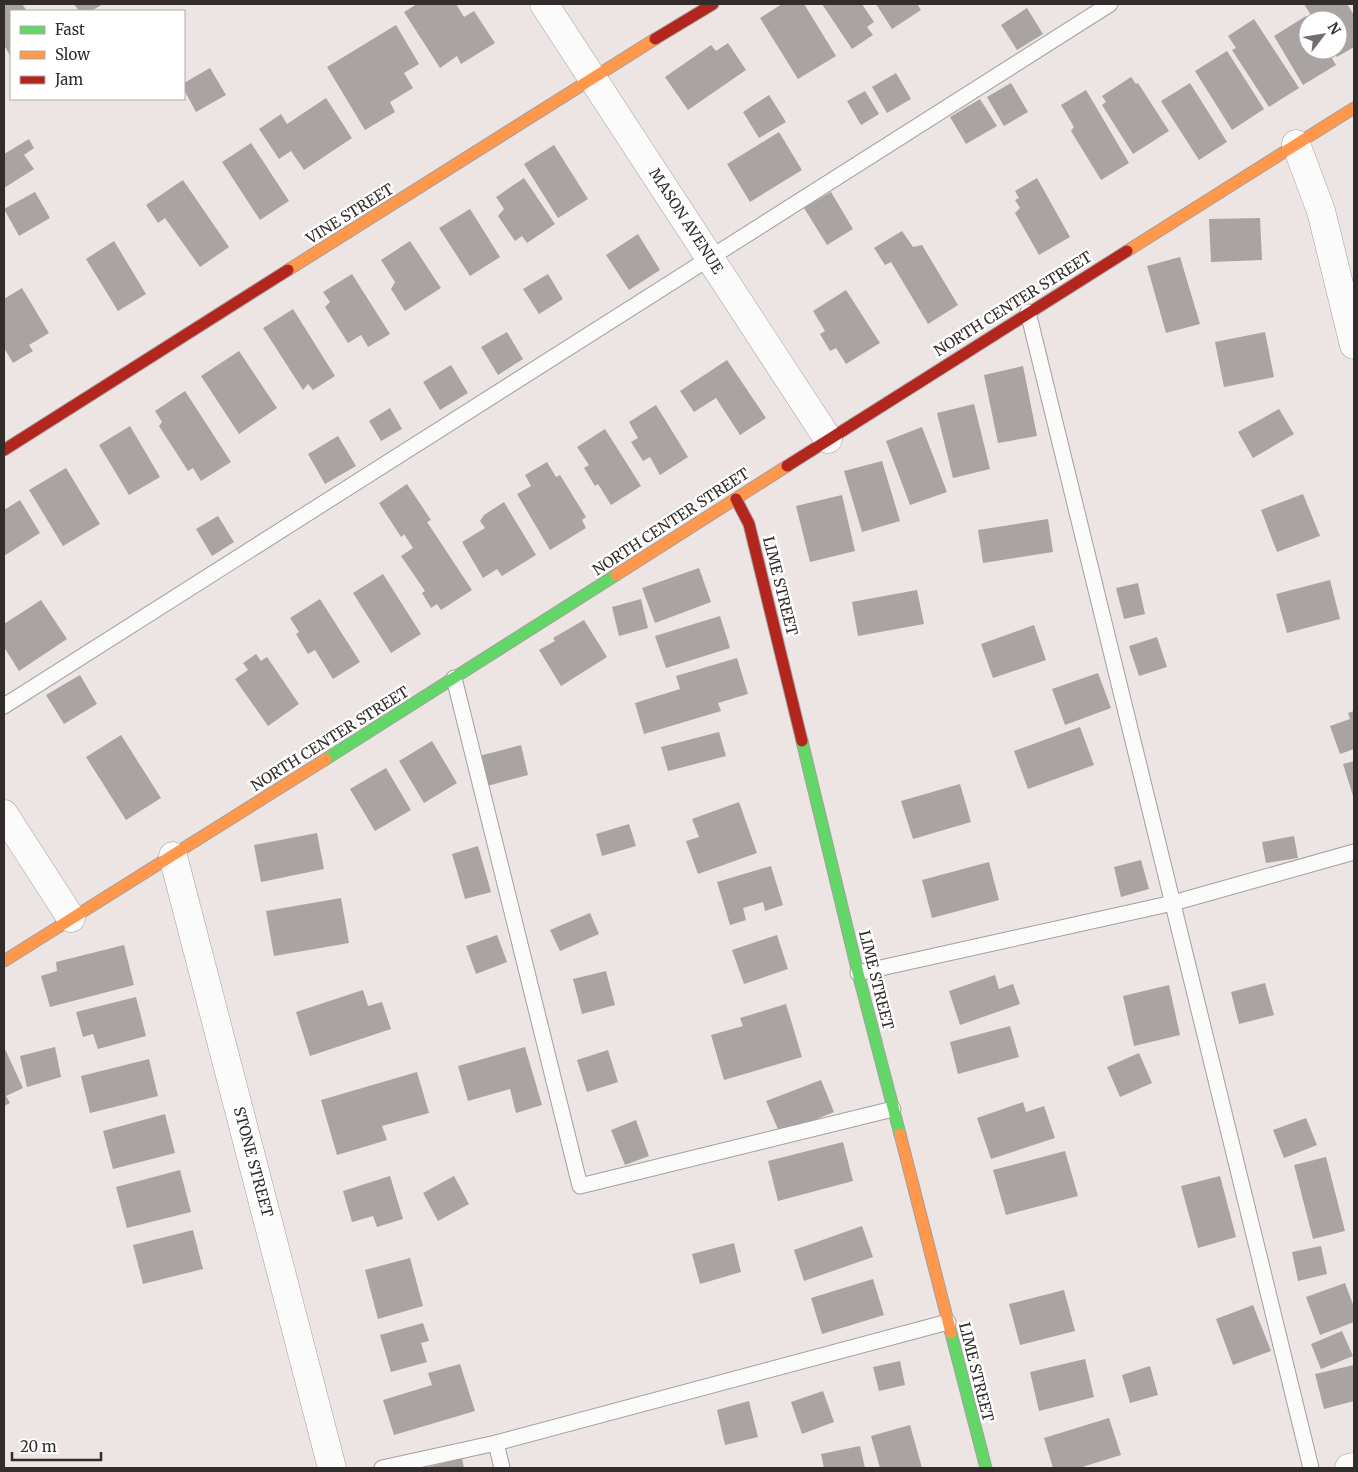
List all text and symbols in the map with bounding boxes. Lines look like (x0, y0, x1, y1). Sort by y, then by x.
legend (10, 10, 185, 100)
north arrow (1298, 10, 1348, 60)
text: N (1324, 19, 1345, 38)
text: Fast (55, 20, 85, 39)
text: Slow (55, 45, 90, 64)
text: Jam (54, 70, 83, 89)
street label: MASON AVENUE (645, 164, 728, 277)
street label: VINE STREET (302, 179, 397, 249)
street label: NORTH CENTER STREET (930, 247, 1096, 360)
street label: NORTH CENTER STREET (589, 464, 753, 579)
street label: LIME STREET (759, 534, 802, 638)
street label: NORTH CENTER STREET (247, 682, 413, 795)
street label: LIME STREET (855, 928, 898, 1032)
street label: STONE STREET (230, 1105, 278, 1220)
street label: LIME STREET (955, 1320, 998, 1424)
scale bar (12, 1430, 101, 1462)
text: 20 m (20, 1437, 57, 1456)

